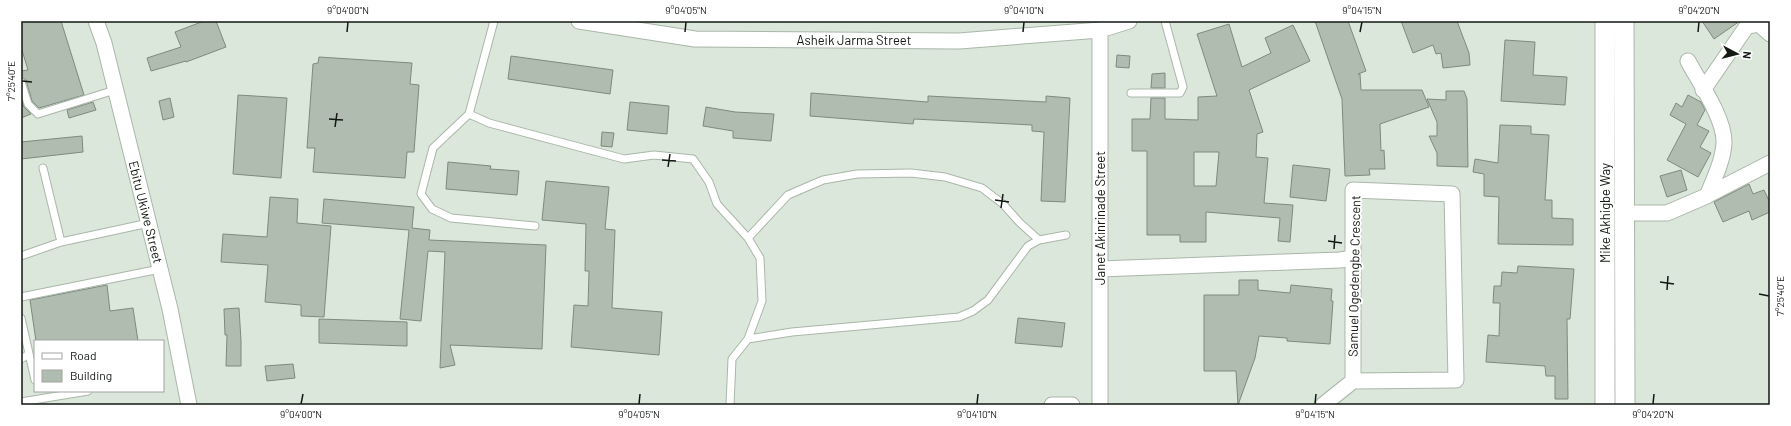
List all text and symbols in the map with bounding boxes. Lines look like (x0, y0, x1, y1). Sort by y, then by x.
text: 9°04'00"N (327, 4, 369, 16)
text: 9°04'05"N (665, 4, 707, 16)
text: 9°04'10"N (1004, 4, 1044, 16)
text: 9°04'15"N (1342, 4, 1382, 16)
text: 9°04'20"N (1678, 4, 1720, 16)
street label: Asheik Jarma Street (797, 32, 911, 48)
north arrow (1717, 34, 1757, 74)
text: N (1741, 51, 1754, 60)
text: 7°25'40"E (5, 61, 17, 101)
street label: Janet Akinrinade Street (1092, 151, 1108, 285)
street label: Ebitu Ukiwe Street (126, 159, 166, 265)
street label: Mike Akhigbe Way (1597, 163, 1613, 263)
street label: Samuel Ogedengbe Crescent (1345, 195, 1363, 357)
text: 7°25'40"E (1774, 276, 1786, 316)
legend (34, 340, 164, 392)
text: Road (70, 348, 97, 362)
text: Building (70, 368, 112, 382)
text: 9°04'00"N (280, 408, 322, 420)
text: 9°04'05"N (618, 408, 660, 420)
text: 9°04'10"N (957, 408, 997, 420)
text: 9°04'15"N (1295, 408, 1335, 420)
text: 9°04'20"N (1632, 408, 1674, 420)

